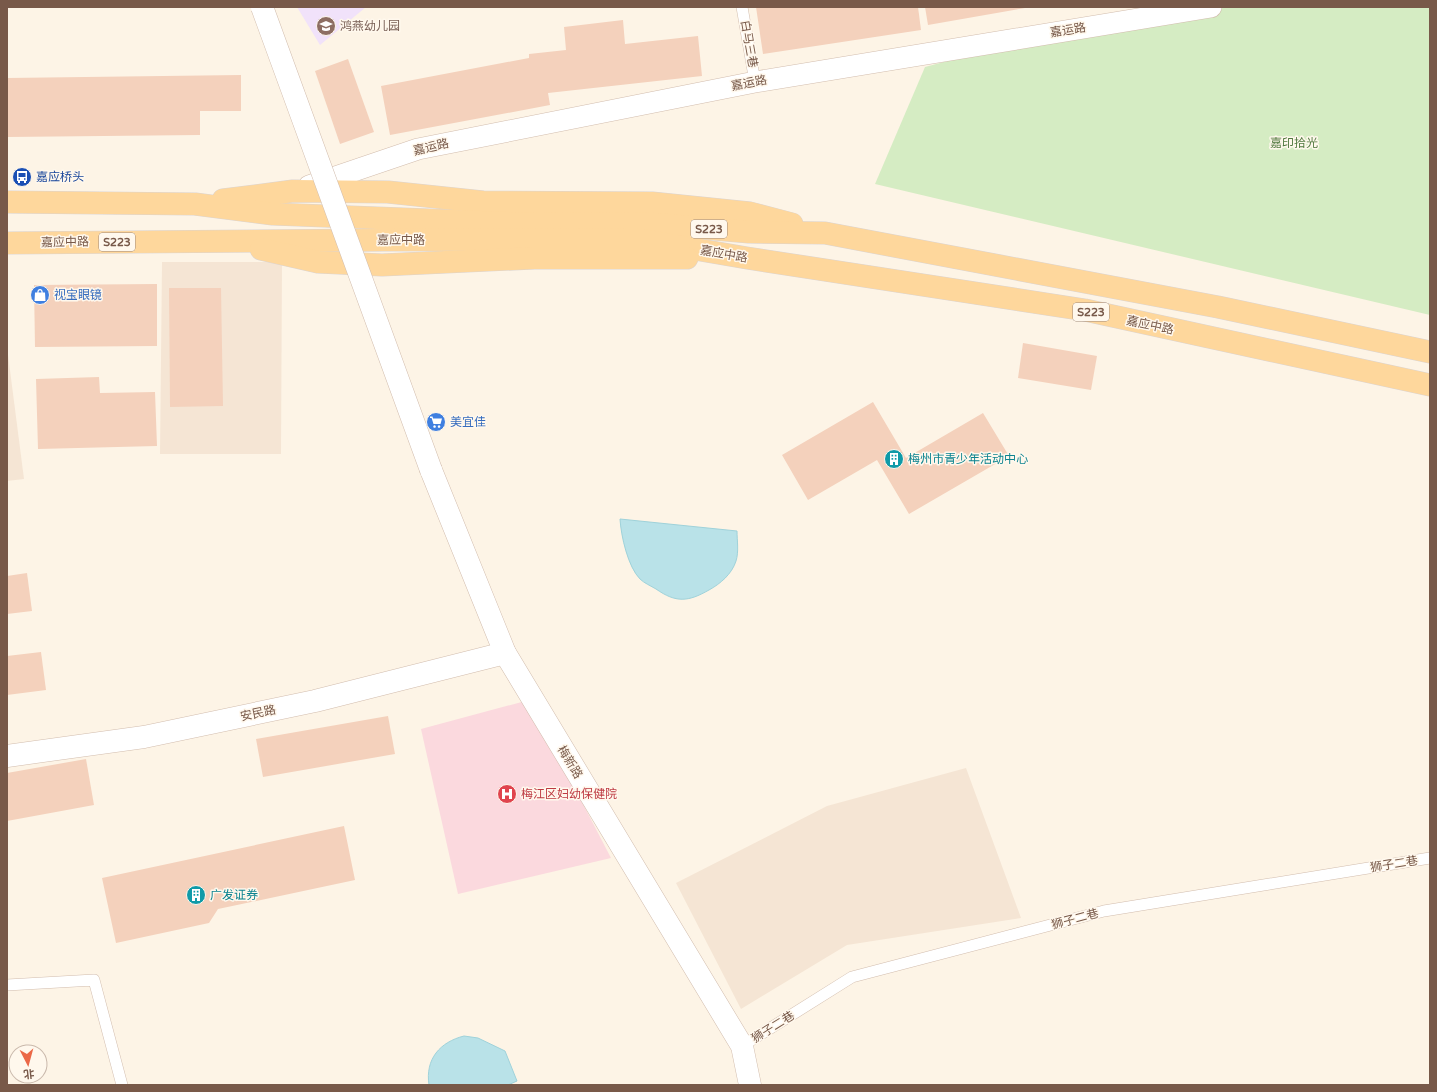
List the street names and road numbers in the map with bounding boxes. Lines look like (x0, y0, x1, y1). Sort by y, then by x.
street label: 白马三巷 (738, 19, 760, 69)
street label: 嘉运路 (1049, 20, 1087, 40)
street label: 嘉运路 (730, 73, 768, 93)
street label: 嘉运路 (412, 136, 450, 158)
road number: S223 (691, 220, 727, 238)
road number: S223 (99, 233, 135, 251)
street label: 嘉应中路 (377, 233, 425, 247)
street label: 嘉应中路 (41, 235, 89, 249)
street label: 嘉应中路 (699, 243, 749, 265)
road number: S223 (1073, 303, 1109, 321)
street label: 嘉应中路 (1125, 313, 1175, 337)
street label: 安民路 (239, 702, 277, 724)
street label: 梅新路 (555, 743, 585, 781)
street label: 狮子二巷 (1369, 853, 1419, 875)
street label: 狮子二巷 (1050, 906, 1100, 932)
street label: 狮子二巷 (749, 1008, 797, 1046)

